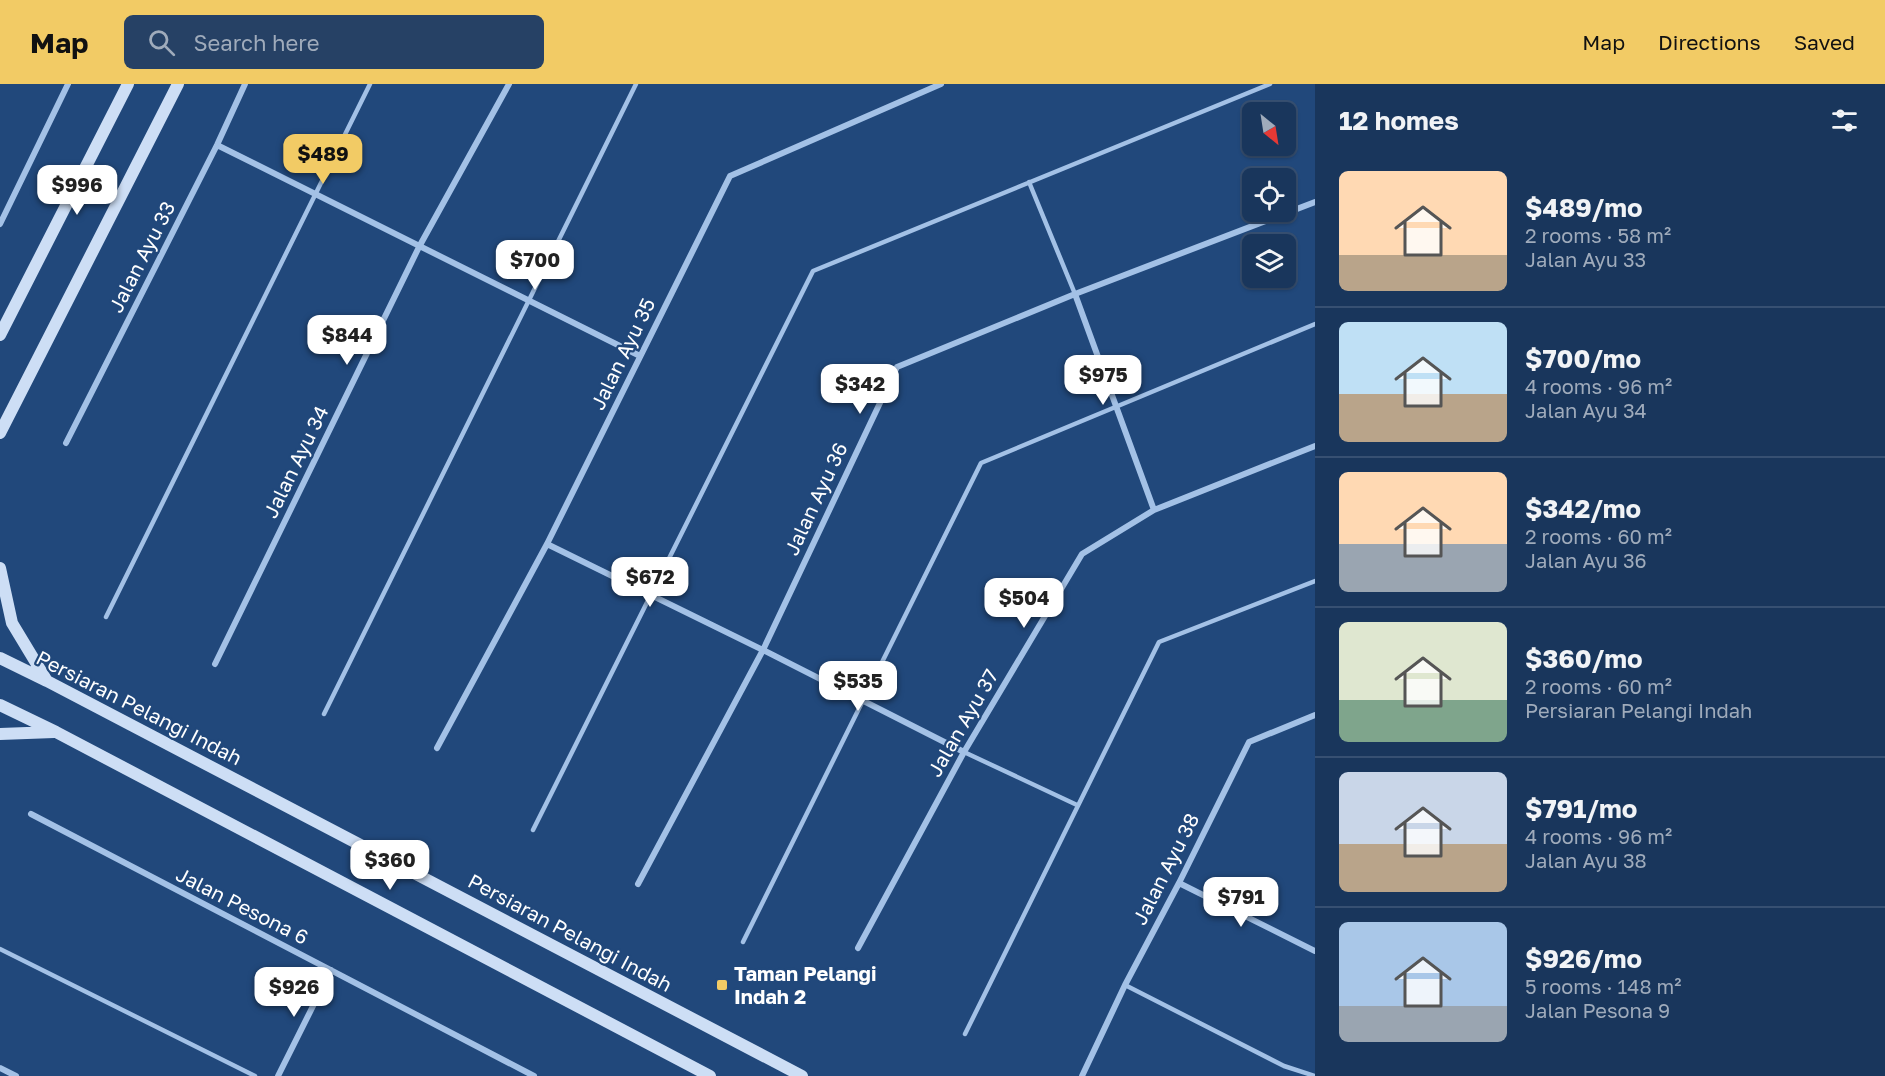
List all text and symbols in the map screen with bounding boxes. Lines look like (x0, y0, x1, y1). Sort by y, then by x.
search box (124, 15, 544, 69)
text: Map (30, 26, 88, 59)
icon: search (145, 26, 178, 59)
text: Search here (193, 29, 319, 56)
text: Map (1582, 29, 1625, 55)
text: Directions (1658, 29, 1761, 55)
text: Saved (1794, 29, 1855, 55)
north arrow (1242, 102, 1296, 156)
map controls (1242, 102, 1296, 288)
icon: filters (1828, 104, 1861, 137)
text: 12 homes (1339, 105, 1459, 136)
pin: $489 (287, 134, 359, 185)
text: $489 (297, 141, 349, 165)
pin: $996 (41, 165, 113, 216)
button: locate (1242, 168, 1296, 222)
text: $996 (51, 172, 103, 196)
text: $489/mo (1525, 192, 1643, 223)
icon: home (1387, 195, 1459, 267)
street label: Jalan Ayu 33 (103, 197, 179, 316)
text: 2 rooms · 58 m² (1525, 223, 1671, 247)
button: layers (1242, 234, 1296, 288)
pin: $700 (499, 240, 571, 291)
text: $700 (510, 247, 560, 271)
text: Jalan Ayu 33 (1525, 247, 1646, 271)
street label: Jalan Ayu 35 (585, 294, 659, 413)
pin: $844 (311, 315, 383, 366)
text: $844 (321, 322, 373, 346)
text: $700/mo (1525, 343, 1641, 374)
icon: home (1387, 346, 1459, 418)
pin: $975 (1067, 355, 1139, 406)
text: $975 (1078, 362, 1128, 386)
pin: $342 (824, 364, 896, 415)
text: $342 (835, 371, 885, 395)
text: 4 rooms · 96 m² (1525, 374, 1672, 398)
text: Jalan Ayu 34 (1525, 398, 1647, 422)
street label: Jalan Ayu 34 (258, 402, 333, 522)
street label: Jalan Ayu 36 (779, 438, 852, 559)
text: $342/mo (1525, 493, 1641, 524)
icon: home (1387, 496, 1459, 568)
text: 2 rooms · 60 m² (1525, 524, 1672, 548)
text: Jalan Ayu 36 (1525, 548, 1647, 572)
pin: $672 (614, 557, 686, 608)
text: $672 (625, 564, 675, 588)
pin: $504 (988, 578, 1060, 629)
text: $504 (998, 585, 1050, 609)
text: $360/mo (1525, 643, 1643, 674)
street label: Persiaran Pelangi Indah (33, 645, 246, 769)
icon: home (1387, 646, 1459, 718)
pin: $535 (822, 661, 894, 712)
street label: Jalan Ayu 37 (922, 664, 1003, 781)
text: $535 (833, 668, 883, 692)
text: 2 rooms · 60 m² (1525, 674, 1672, 698)
text: Persiaran Pelangi Indah (1525, 698, 1752, 722)
text: $791/mo (1525, 793, 1637, 824)
icon: home (1387, 796, 1459, 868)
street label: Jalan Ayu 38 (1127, 809, 1203, 928)
text: 4 rooms · 96 m² (1525, 824, 1672, 848)
pin: $360 (354, 840, 426, 891)
text: $360 (364, 847, 416, 871)
text: Jalan Ayu 38 (1525, 848, 1647, 872)
street label: Jalan Pesona 6 (172, 861, 313, 949)
street label: Persiaran Pelangi Indah (464, 868, 676, 996)
pin: $791 (1205, 877, 1277, 928)
text: $791 (1217, 884, 1265, 908)
text: $926/mo (1525, 943, 1642, 974)
icon: home (1387, 946, 1459, 1018)
place label: Taman Pelangi Indah 2 (734, 961, 876, 1008)
pin: $926 (258, 967, 330, 1018)
text: $926 (269, 974, 320, 998)
text: 5 rooms · 148 m² (1525, 974, 1682, 998)
marker: Taman Pelangi Indah 2 (715, 978, 729, 992)
text: Jalan Pesona 9 (1525, 998, 1670, 1022)

